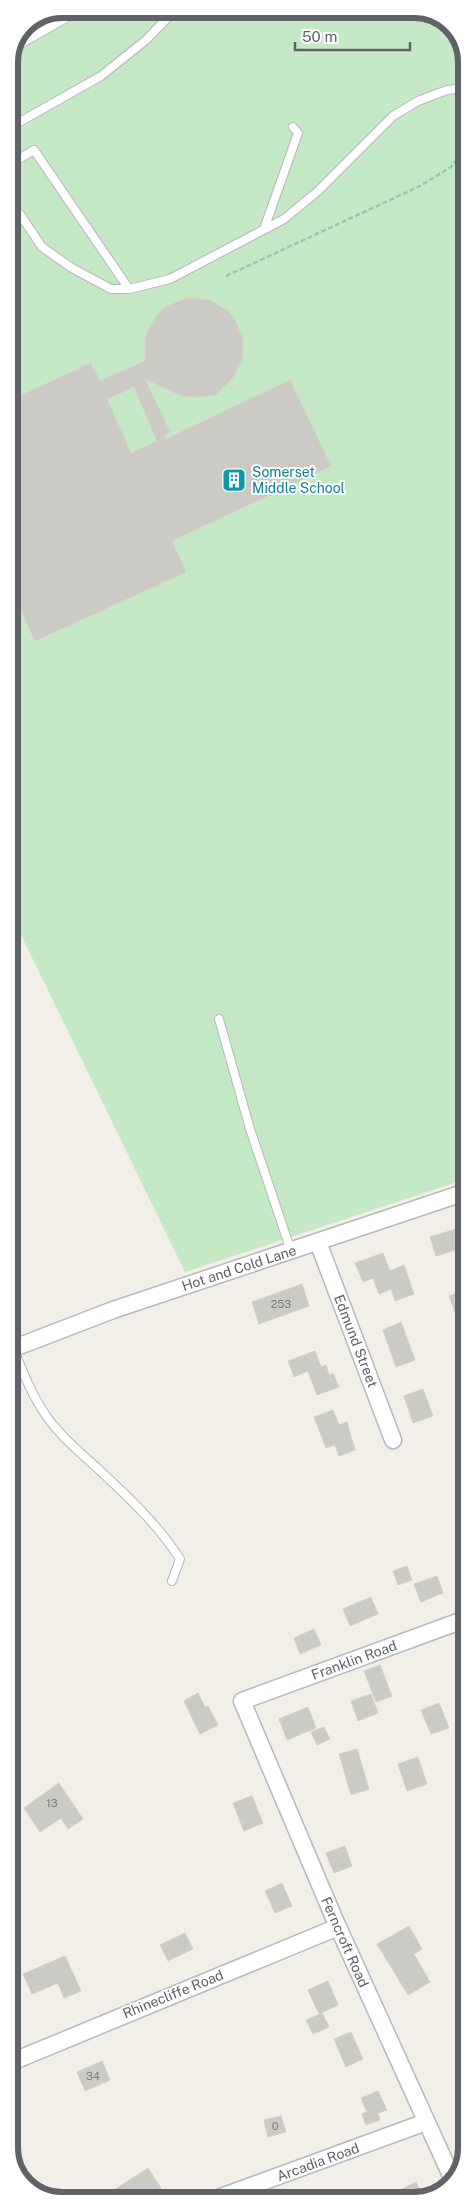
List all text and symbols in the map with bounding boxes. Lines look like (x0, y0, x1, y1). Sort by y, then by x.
scale bar (295, 20, 410, 52)
text: 50 m (302, 28, 337, 45)
place label: Somerset Middle School (252, 464, 345, 496)
building icon: Somerset Middle School (221, 467, 247, 493)
street label: Hot and Cold Lane (180, 1242, 298, 1294)
street label: Edmund Street (331, 1292, 381, 1390)
house number: 253 (271, 1298, 291, 1310)
street label: Franklin Road (309, 1637, 399, 1683)
house number: 13 (46, 1797, 58, 1809)
street label: Ferncroft Road (318, 1894, 372, 1990)
street label: Rhinecliffe Road (120, 1967, 226, 2021)
house number: 34 (86, 2070, 100, 2082)
house number: 0 (272, 2120, 279, 2132)
street label: Arcadia Road (274, 2140, 362, 2184)

